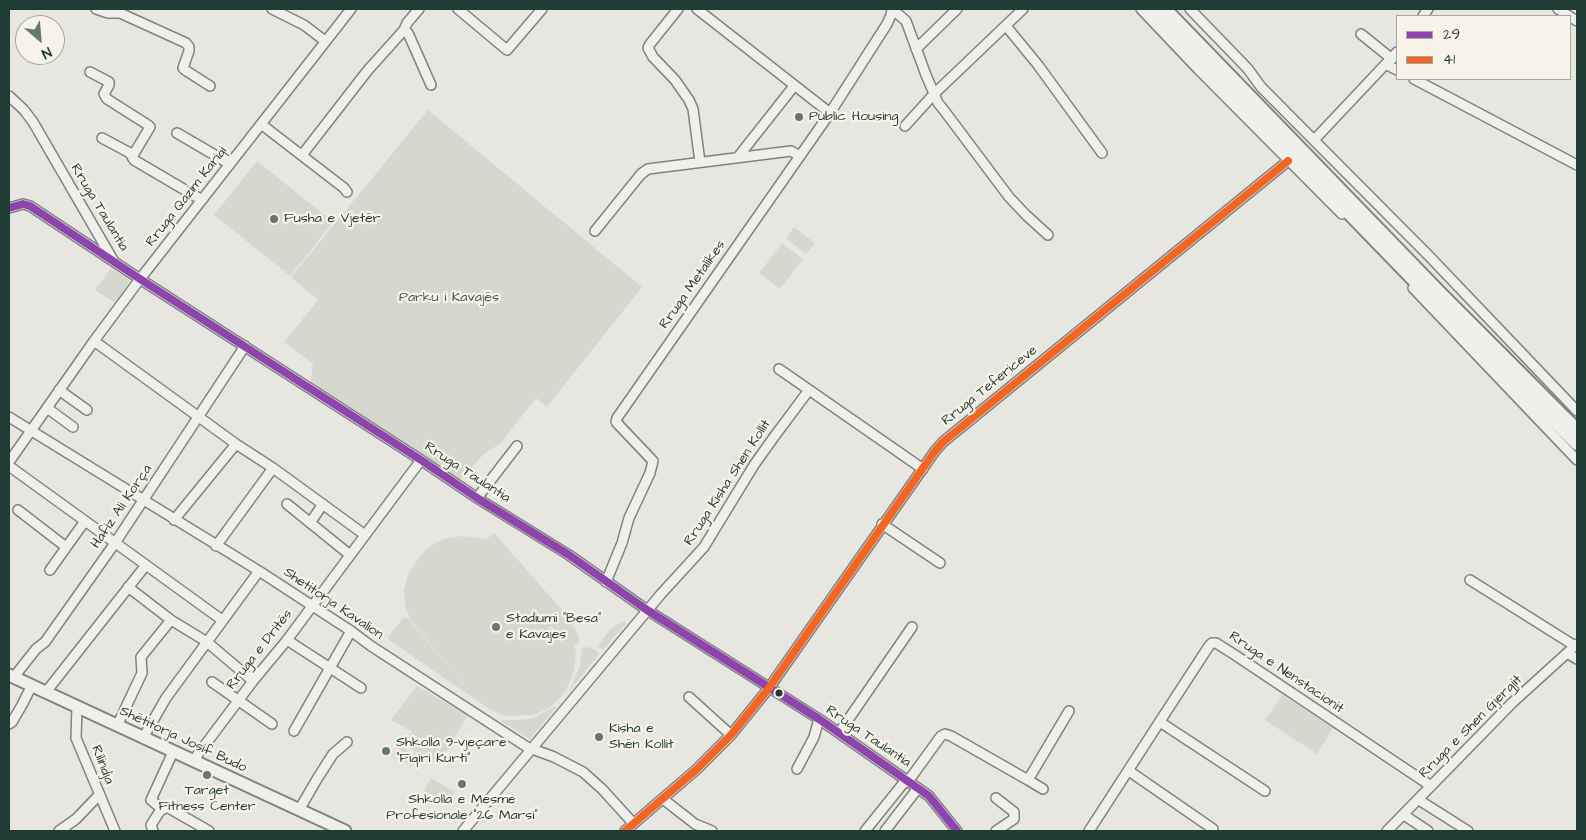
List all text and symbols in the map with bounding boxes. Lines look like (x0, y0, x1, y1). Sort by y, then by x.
north arrow (15, 15, 65, 65)
legend (1396, 15, 1571, 80)
text: 29 (1443, 24, 1460, 45)
text: N (38, 42, 55, 63)
text: 41 (1443, 49, 1455, 70)
place label: Public Housing (809, 109, 899, 125)
marker: Public Housing (793, 111, 805, 123)
street label: Rruga Qazim Kariqi (143, 144, 231, 250)
street label: Rruga Taulantia (66, 161, 132, 255)
place label: Fusha e Vjetër (284, 211, 380, 227)
marker: Fusha e Vjetër (268, 213, 280, 225)
street label: Rruga Metalikes (656, 237, 730, 333)
park label: Parku i Kavajës (399, 290, 499, 306)
street label: Rruga Tefericeve (939, 342, 1041, 430)
street label: Rruga Kisha Shen Kollit (681, 417, 775, 549)
street label: Rruga Taulantia (421, 439, 513, 507)
street label: Hafiz Ali Korça (88, 462, 156, 552)
street label: Shetitorja Kavalion (280, 564, 386, 644)
street label: Rruga e Dritës (223, 607, 297, 693)
place label: Stadiumi "Besa" e Kavajes (506, 611, 601, 644)
marker: Stadiumi "Besa" e Kavajes (490, 621, 502, 633)
street label: Rruga e Nenstacionit (1225, 628, 1347, 718)
street label: Rruga e Shen Gjergjit (1416, 672, 1526, 782)
unlabelled marker (774, 688, 784, 698)
street label: Rruga Taulantia (822, 702, 914, 772)
street label: Shëtitorja Josif Budo (117, 703, 249, 777)
place label: Kisha e Shën Kollit (609, 721, 674, 754)
marker: Kisha e Shën Kollit (593, 731, 605, 743)
place label: Shkolla 9-vjeçare "Fiqiri Kurti" (396, 735, 506, 768)
street label: Rilindja (87, 743, 117, 787)
marker: Shkolla 9-vjeçare "Fiqiri Kurti" (380, 745, 392, 757)
marker: Target Fitness Center (201, 769, 213, 781)
marker: Shkolla e Mesme Profesionale "26 Marsi" (456, 778, 468, 790)
place label: Target Fitness Center (158, 783, 256, 816)
place label: Shkolla e Mesme Profesionale "26 Marsi" (386, 792, 538, 824)

